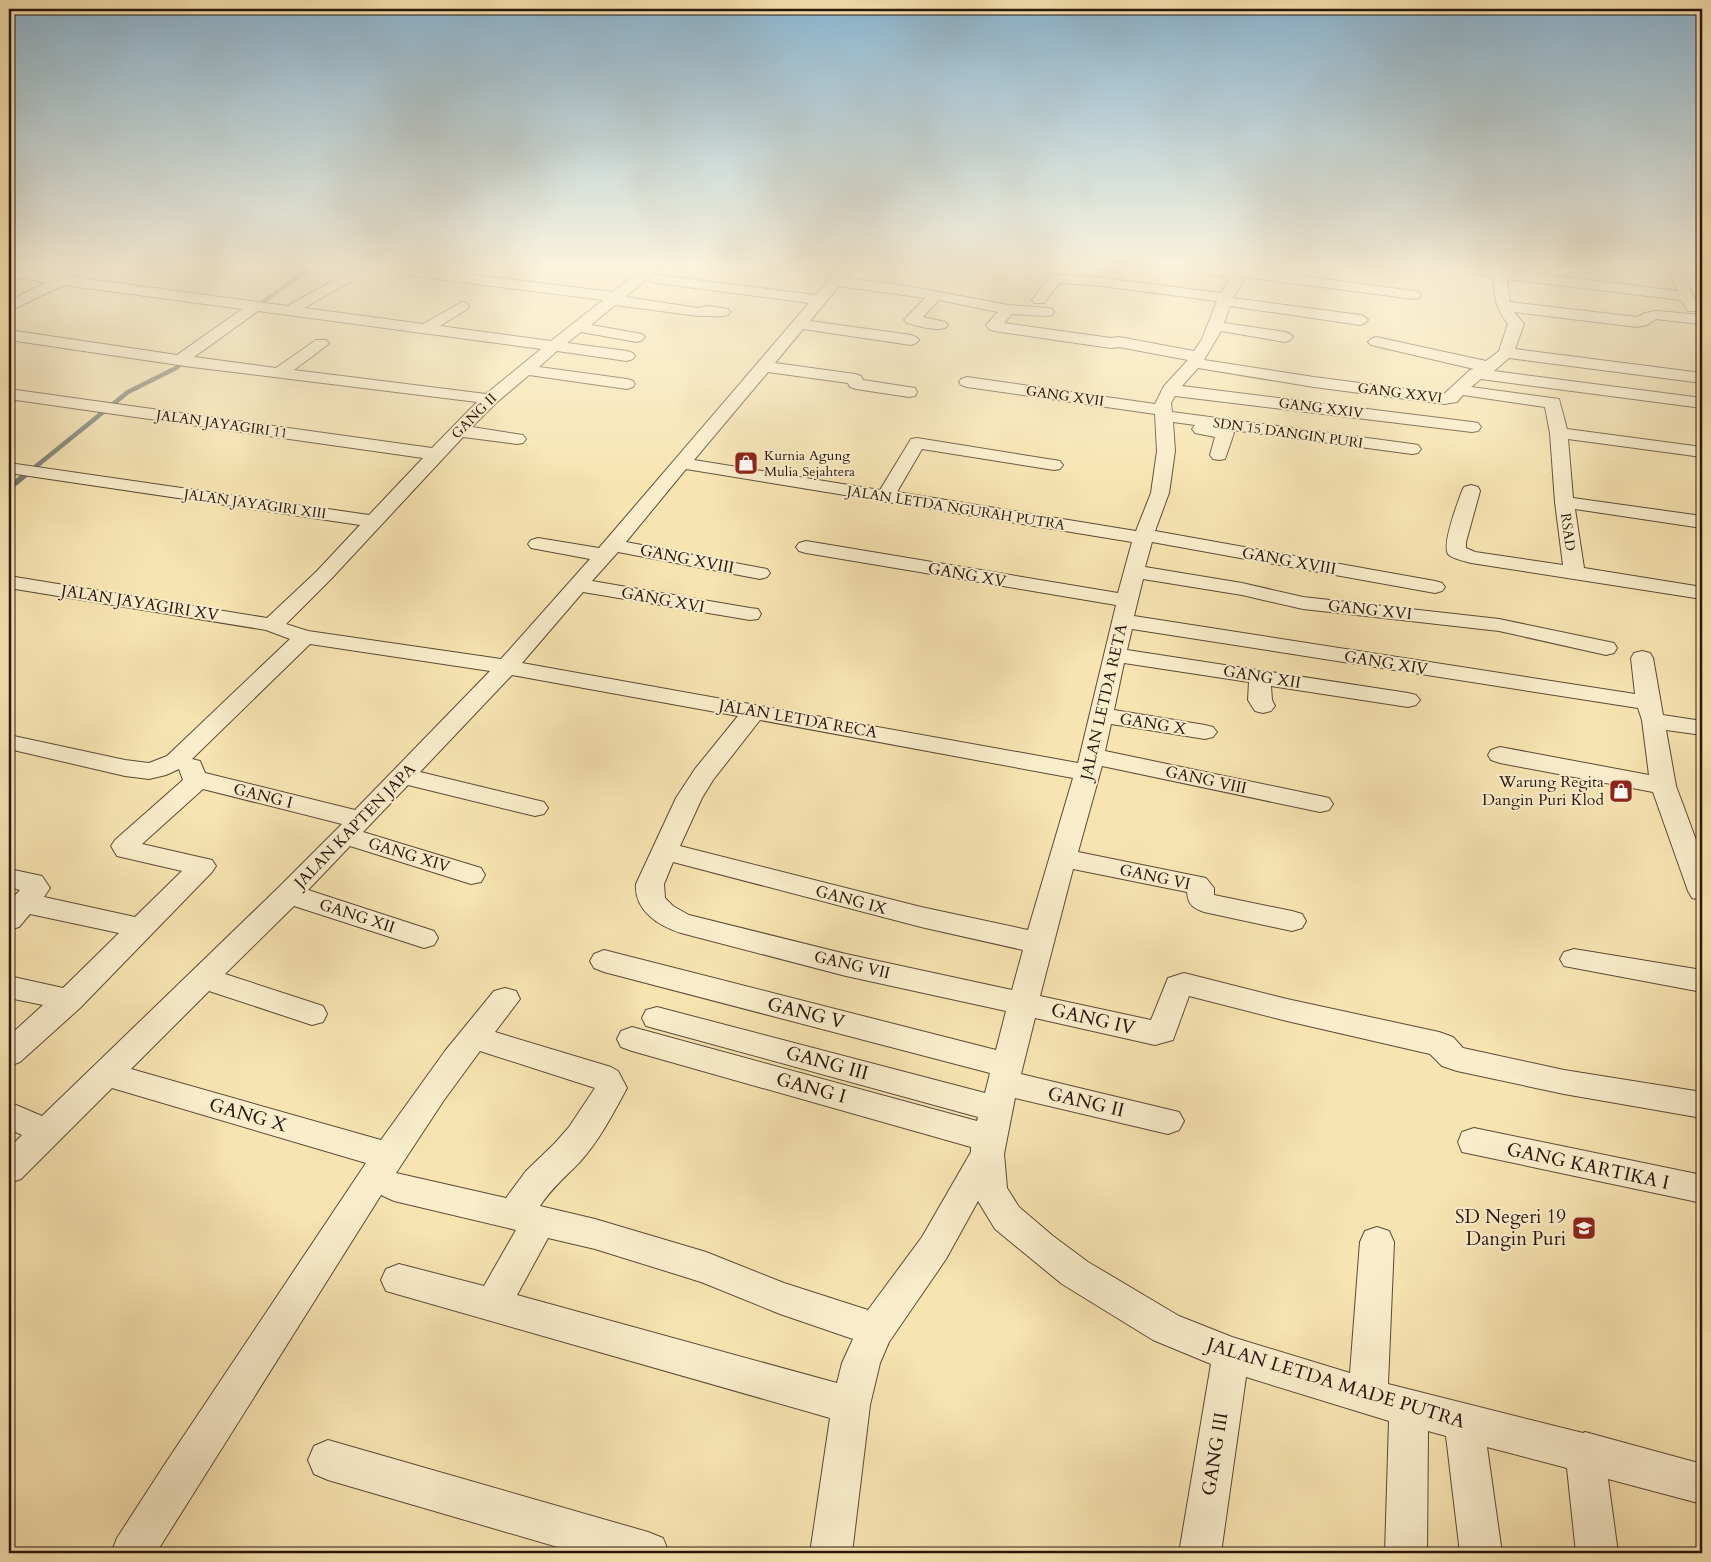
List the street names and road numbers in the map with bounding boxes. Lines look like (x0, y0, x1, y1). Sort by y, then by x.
street label: GANG XXVI (1357, 378, 1444, 408)
street label: GANG XVII (1025, 381, 1105, 411)
street label: GANG II (447, 389, 501, 443)
street label: GANG XXIV (1278, 393, 1365, 423)
street label: JALAN JAYAGIRI 11 (153, 405, 289, 443)
street label: SDN 15 DANGIN PURI (1212, 413, 1364, 453)
street label: JALAN LETDA NGURAH PUTRA (844, 481, 1066, 535)
street label: JALAN JAYAGIRI XIII (181, 484, 328, 523)
street label: RSAD (1556, 512, 1580, 552)
street label: GANG XVIII (638, 539, 736, 579)
street label: GANG XVIII (1240, 542, 1338, 580)
street label: GANG XV (926, 557, 1008, 593)
street label: JALAN JAYAGIRI XV (58, 579, 221, 626)
street label: GANG XVI (619, 582, 707, 618)
street label: GANG XVI (1327, 595, 1413, 625)
street label: JALAN LETDA RETA (1075, 621, 1133, 784)
street label: GANG XIV (1343, 646, 1430, 681)
street label: GANG XII (1222, 660, 1302, 694)
street label: JALAN LETDA RECA (715, 694, 879, 744)
street label: GANG X (1118, 708, 1188, 740)
street label: JALAN KAPTEN JAPA (288, 758, 421, 895)
street label: GANG VIII (1163, 761, 1249, 799)
street label: GANG I (231, 778, 295, 814)
street label: GANG XIV (365, 832, 453, 878)
street label: GANG VI (1118, 859, 1192, 895)
street label: GANG IX (813, 880, 889, 920)
street label: GANG XII (316, 893, 398, 939)
street label: GANG VII (812, 946, 892, 984)
street label: GANG V (765, 991, 847, 1035)
street label: GANG IV (1048, 997, 1138, 1041)
street label: GANG III (783, 1040, 871, 1086)
street label: GANG I (773, 1066, 849, 1110)
street label: GANG II (1045, 1081, 1127, 1123)
street label: GANG X (206, 1091, 290, 1139)
street label: GANG KARTIKA I (1504, 1136, 1672, 1196)
street label: JALAN LETDA MADE PUTRA (1201, 1330, 1469, 1435)
street label: GANG III (1196, 1410, 1234, 1498)

